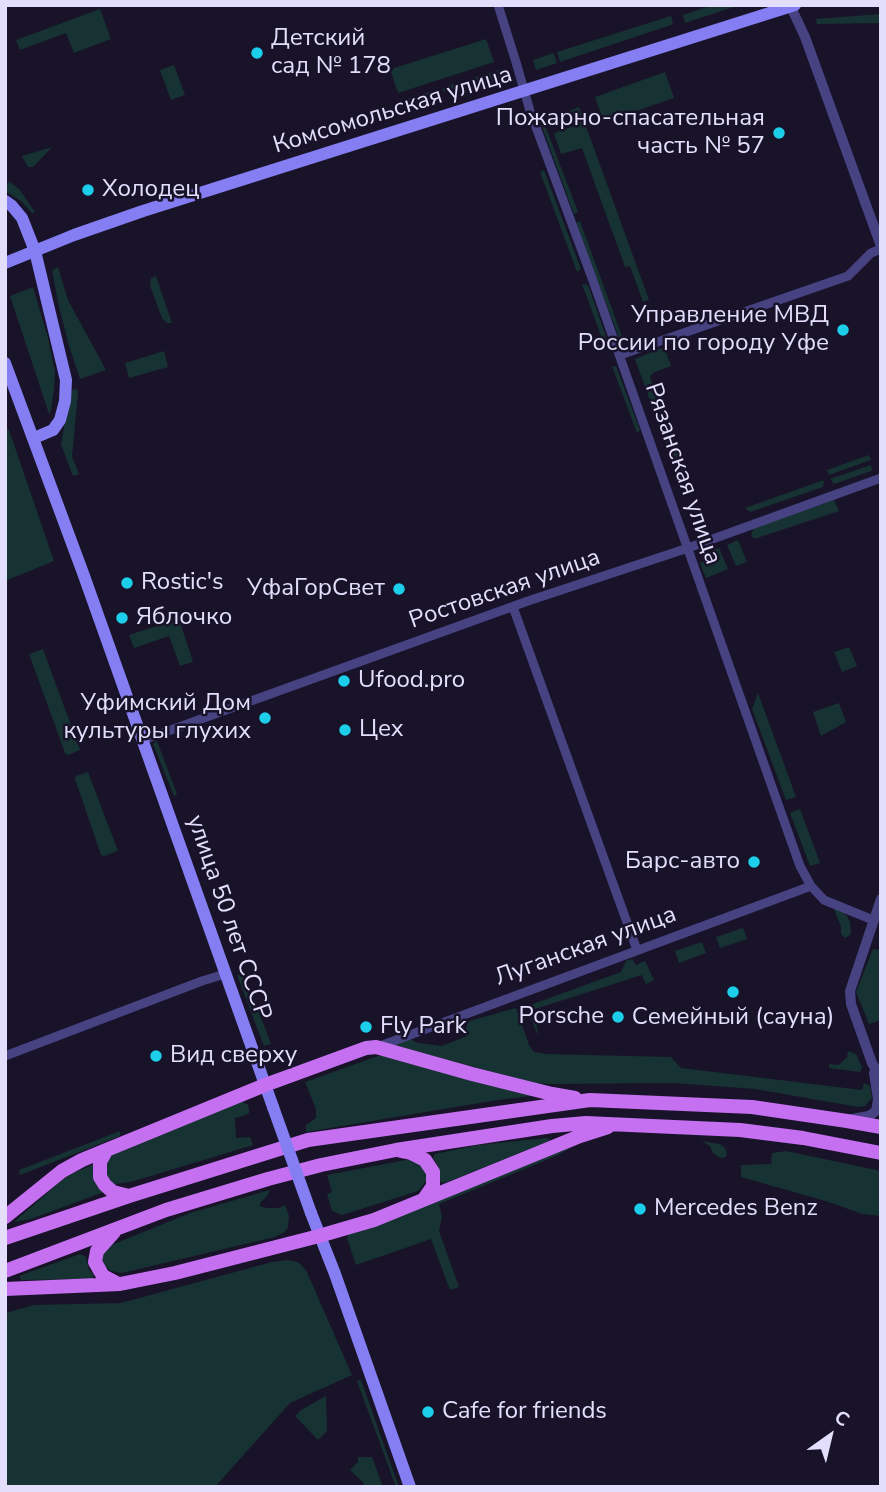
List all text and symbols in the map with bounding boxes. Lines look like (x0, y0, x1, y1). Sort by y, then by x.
place label: Детский сад № 178 (271, 25, 391, 81)
marker: Детский сад № 178 (249, 45, 265, 61)
street label: Комсомольская улица (270, 61, 516, 161)
place label: Пожарно-спасательная часть № 57 (496, 105, 765, 161)
marker: Пожарно-спасательная часть № 57 (771, 125, 787, 141)
place label: Холодец (102, 176, 200, 204)
marker: Холодец (80, 182, 96, 198)
place label: Управление МВД России по городу Уфе (578, 302, 829, 358)
marker: Управление МВД России по городу Уфе (835, 322, 851, 338)
street label: Рязанская улица (637, 379, 727, 569)
street label: Ростовская улица (406, 544, 604, 636)
place label: Rostic's (141, 569, 223, 597)
marker: Rostic's (119, 575, 135, 591)
place label: УфаГорСвет (247, 575, 385, 603)
marker: УфаГорСвет (391, 581, 407, 597)
place label: Яблочко (136, 604, 232, 632)
marker: Яблочко (114, 610, 130, 626)
place label: Ufood.pro (358, 667, 465, 695)
marker: Ufood.pro (336, 673, 352, 689)
place label: Уфимский Дом культуры глухих (63, 690, 251, 746)
marker: Уфимский Дом культуры глухих (257, 710, 273, 726)
place label: Цех (359, 716, 404, 744)
marker: Цех (337, 722, 353, 738)
street label: улица 50 лет СССР (179, 812, 277, 1024)
place label: Барс-авто (625, 848, 740, 876)
marker: Барс-авто (746, 854, 762, 870)
street label: Луганская улица (491, 901, 681, 993)
marker: Семейный (сауна) (725, 984, 741, 1000)
place label: Porsche (518, 1003, 604, 1031)
place label: Семейный (сауна) (632, 1004, 834, 1032)
marker: Porsche (610, 1009, 626, 1025)
place label: Fly Park (380, 1013, 466, 1041)
marker: Fly Park (358, 1019, 374, 1035)
place label: Вид сверху (170, 1042, 297, 1070)
marker: Вид сверху (148, 1048, 164, 1064)
place label: Mercedes Benz (654, 1195, 818, 1223)
marker: Mercedes Benz (632, 1201, 648, 1217)
place label: Cafe for friends (442, 1398, 607, 1426)
north arrow (795, 1401, 865, 1471)
marker: Cafe for friends (420, 1404, 436, 1420)
text: С (829, 1404, 854, 1433)

